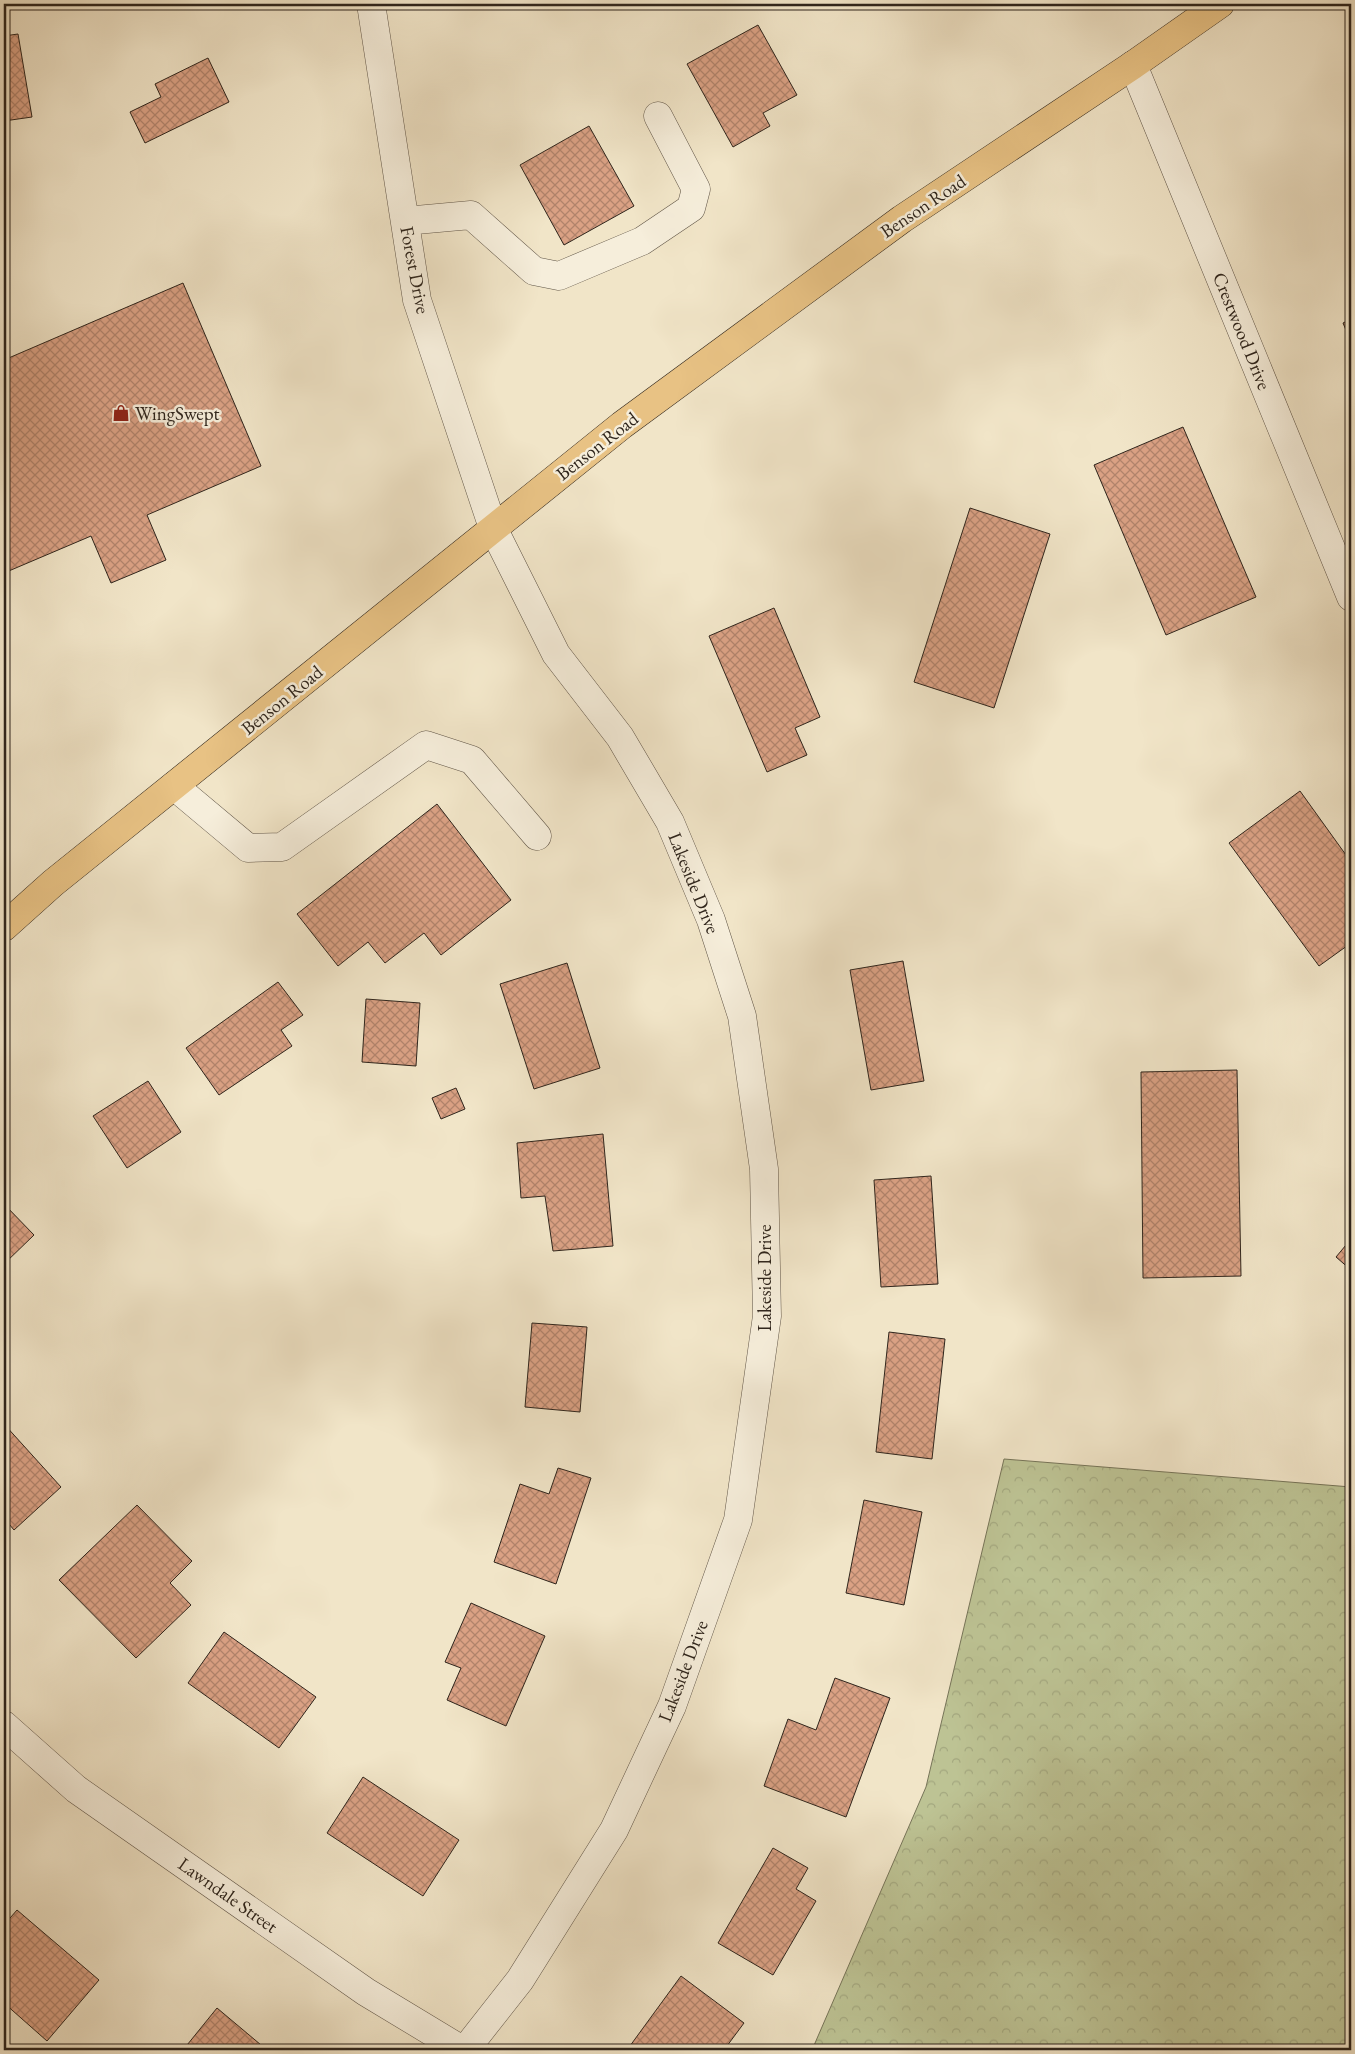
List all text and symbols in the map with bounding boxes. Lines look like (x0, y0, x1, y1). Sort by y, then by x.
street label: Benson Road (875, 168, 971, 244)
street label: Forest Drive (394, 224, 436, 316)
street label: Crestwood Drive (1207, 269, 1277, 393)
place label: WingSwept (135, 401, 220, 426)
shop icon: WingSwept (111, 403, 131, 423)
street label: Benson Road (551, 406, 644, 486)
street label: Benson Road (236, 659, 328, 740)
street label: Lakeside Drive (662, 829, 726, 937)
street label: Lakeside Drive (752, 1224, 777, 1332)
street label: Lakeside Drive (652, 1616, 714, 1726)
street label: Lawndale Street (173, 1851, 283, 1939)

